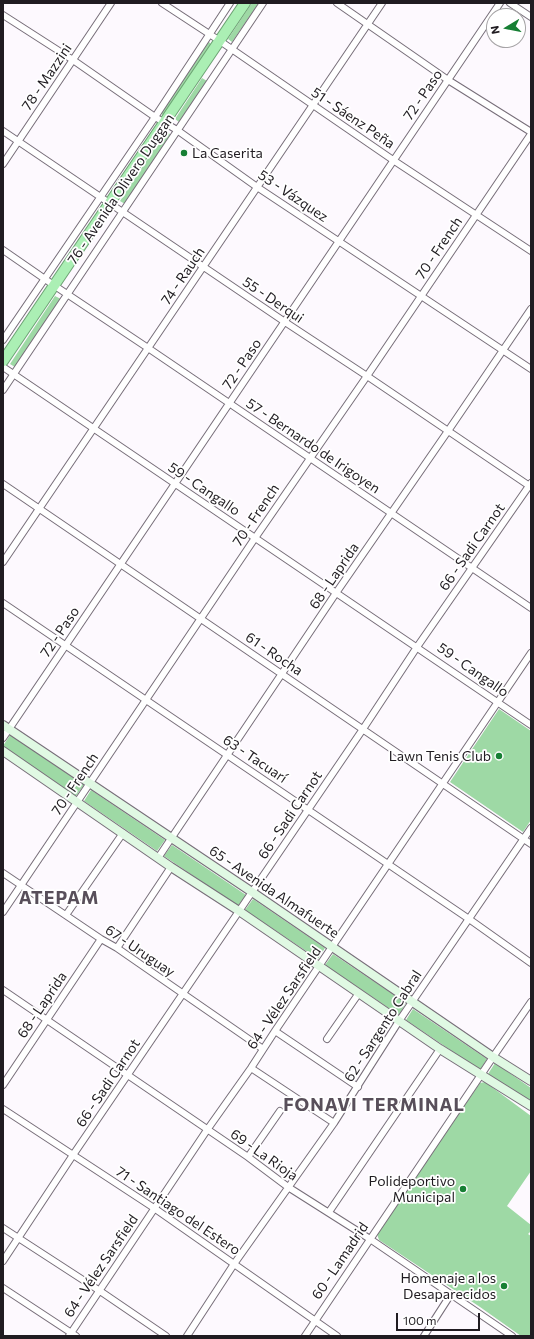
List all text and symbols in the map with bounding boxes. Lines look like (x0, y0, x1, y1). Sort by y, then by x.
north arrow (486, 8, 526, 48)
text: N (488, 25, 502, 35)
street label: 78 - Mazzini (19, 40, 75, 114)
street label: 72 - Paso (400, 67, 446, 123)
street label: 51 - Sáenz Peña (308, 84, 398, 152)
street label: 76 - Avenida Olivero Duggan (64, 110, 178, 268)
place label: La Caserita (192, 145, 263, 161)
marker: La Caserita (179, 148, 189, 158)
street label: 53 - Vázquez (255, 166, 331, 226)
street label: 70 - French (412, 214, 466, 282)
street label: 74 - Rauch (158, 244, 208, 308)
street label: 55 - Derqui (239, 273, 307, 327)
street label: 72 - Paso (219, 336, 265, 392)
street label: 57 - Bernardo de Irigoyen (243, 395, 383, 497)
street label: 59 - Cangallo (165, 459, 243, 519)
street label: 70 - French (229, 481, 283, 549)
street label: 66 - Sadi Carnot (436, 500, 508, 594)
street label: 68 - Laprida (306, 540, 362, 612)
street label: 72 - Paso (37, 604, 83, 660)
street label: 61 - Rocha (242, 629, 306, 679)
street label: 59 - Cangallo (434, 639, 512, 701)
street label: 63 - Tacuarí (220, 731, 290, 787)
place label: Lawn Tenis Club (389, 748, 491, 764)
street label: 70 - French (48, 750, 102, 818)
marker: Lawn Tenis Club (494, 751, 504, 761)
street label: 66 - Sadi Carnot (254, 768, 326, 862)
street label: 65 - Avenida Almafuerte (206, 842, 342, 942)
district label: ATEPAM (19, 887, 99, 909)
street label: 67 - Uruguay (102, 922, 178, 980)
street label: 64 - Vélez Sarsfield (243, 943, 325, 1053)
street label: 62 - Sargento Cabral (341, 967, 425, 1085)
street label: 68 - Laprida (14, 969, 70, 1041)
street label: 66 - Sadi Carnot (72, 1036, 144, 1130)
district label: FONAVI TERMINAL (283, 1094, 465, 1116)
street label: 69 - La Rioja (227, 1126, 301, 1184)
street label: 71 - Santiago del Estero (113, 1163, 243, 1259)
place label: Polideportivo Municipal (369, 1173, 455, 1206)
marker: Polideportivo Municipal (458, 1184, 468, 1194)
street label: 64 - Vélez Sarsfield (60, 1211, 142, 1321)
street label: 60 - Lamadrid (308, 1219, 372, 1303)
place label: Homenaje a los Desaparecidos (400, 1270, 496, 1302)
marker: Homenaje a los Desaparecidos (499, 1281, 509, 1291)
scale bar (398, 1305, 482, 1331)
text: 100 m (403, 1313, 437, 1327)

